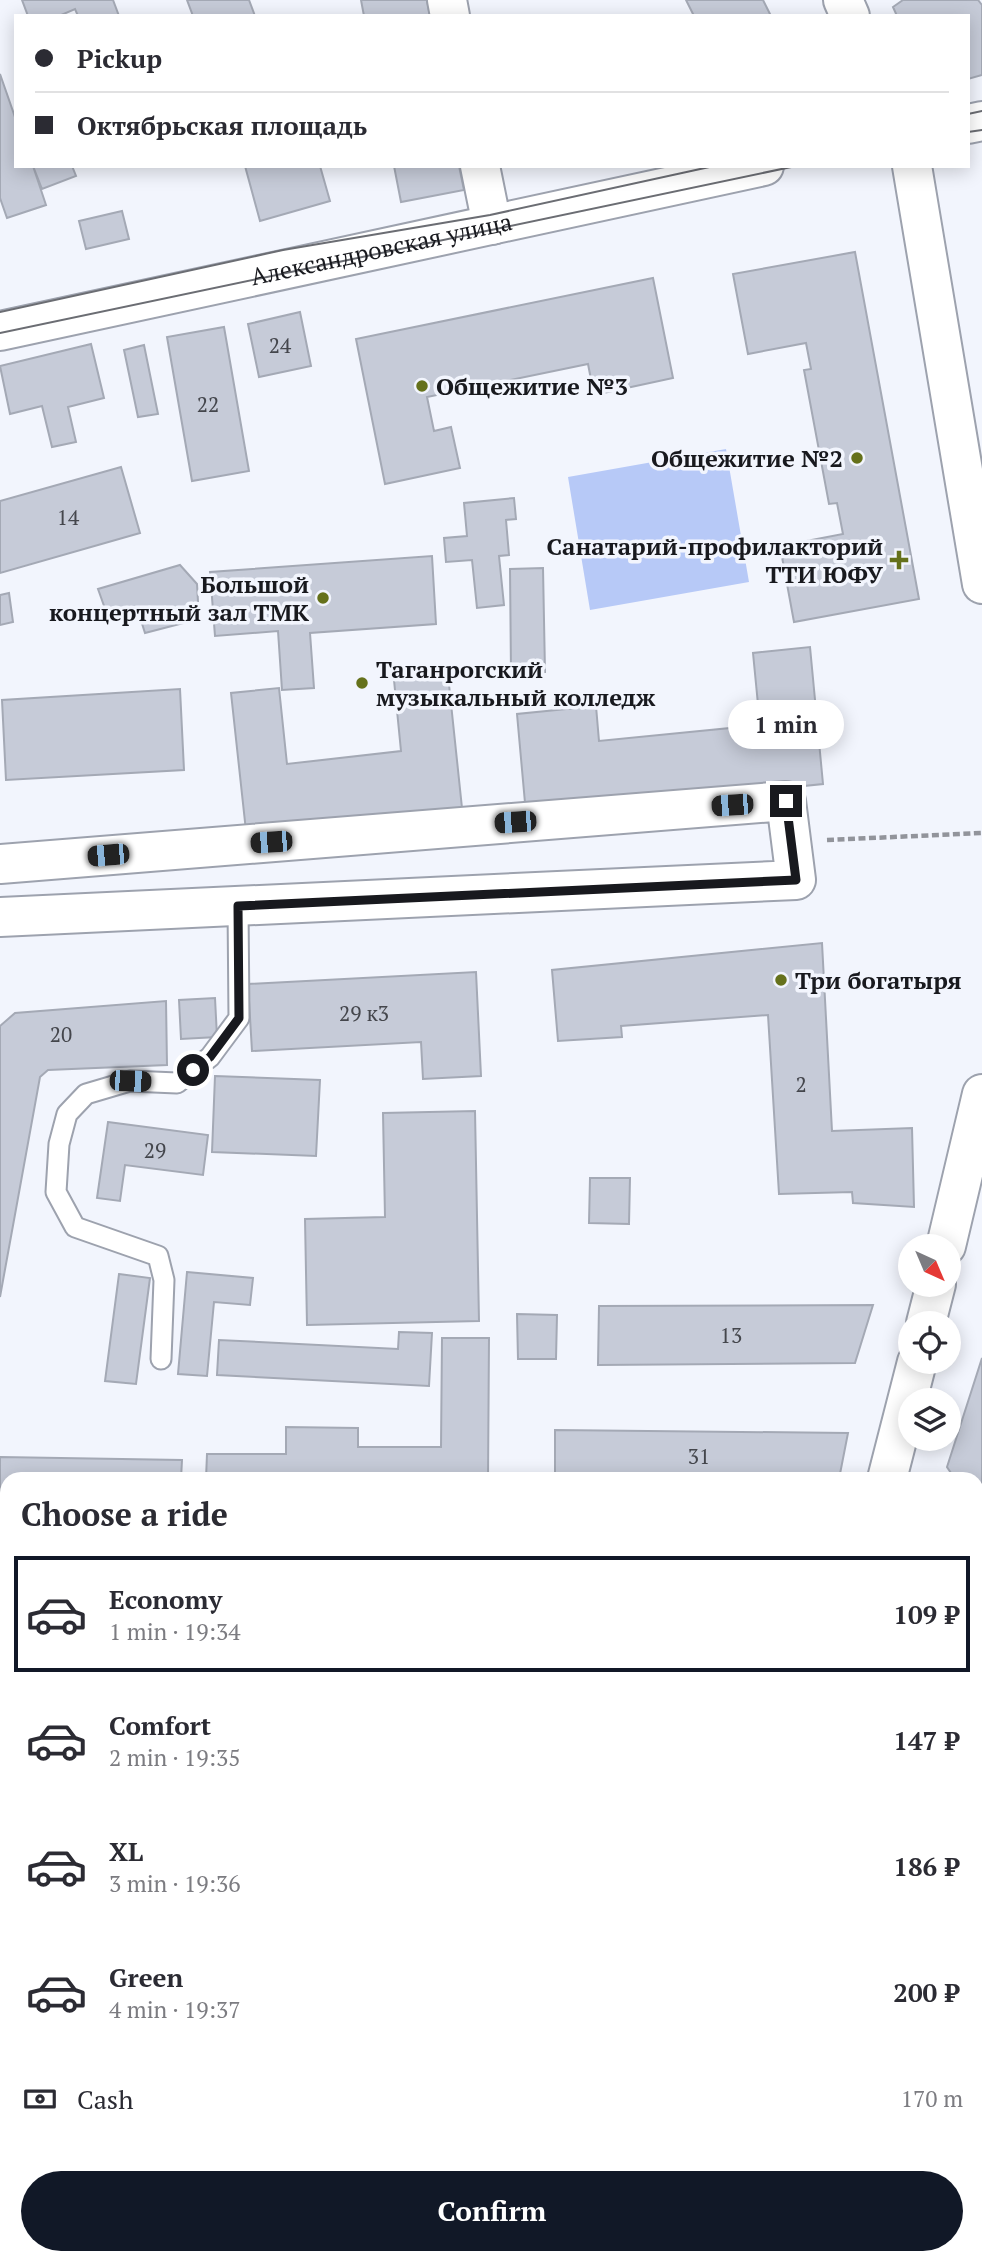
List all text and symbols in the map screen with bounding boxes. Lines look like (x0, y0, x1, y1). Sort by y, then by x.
text: Pickup (77, 41, 162, 75)
text: Октябрьская площадь (77, 108, 367, 142)
street label: Александровская улица (248, 205, 515, 292)
house number: 24 (269, 331, 292, 359)
place label: Общежитие №3 (436, 370, 628, 402)
marker: Общежитие №3 (414, 378, 430, 394)
house number: 22 (197, 390, 219, 418)
place label: Общежитие №2 (651, 442, 843, 474)
marker: Общежитие №2 (849, 450, 865, 466)
house number: 14 (57, 503, 80, 531)
place label: Санатарий-профилакторий ТТИ ЮФУ (546, 530, 884, 590)
marker: Санатарий-профилакторий ТТИ ЮФУ (889, 550, 909, 570)
place label: Большой концертный зал ТМК (49, 568, 310, 628)
marker: Большой концертный зал ТМК (315, 590, 331, 606)
place label: Таганрогский музыкальный колледж (376, 653, 656, 713)
marker: Таганрогский музыкальный колледж (354, 675, 370, 691)
callout: 1 min (728, 700, 844, 748)
text: 1 min (755, 709, 817, 740)
route end (770, 785, 802, 817)
car (711, 793, 754, 817)
car (494, 810, 537, 834)
car (250, 830, 293, 854)
car (87, 843, 130, 867)
place label: Три богатыря (795, 964, 962, 996)
marker: Три богатыря (773, 972, 789, 988)
house number: 29 к3 (339, 999, 389, 1027)
house number: 20 (50, 1020, 72, 1048)
route start (177, 1054, 209, 1086)
car (109, 1070, 152, 1092)
house number: 2 (795, 1070, 807, 1098)
house number: 29 (144, 1136, 166, 1164)
north arrow (898, 1234, 961, 1297)
map controls (898, 1234, 961, 1451)
button: locate (898, 1311, 961, 1374)
house number: 13 (720, 1321, 742, 1349)
button: layers (898, 1388, 961, 1451)
house number: 31 (688, 1442, 710, 1470)
text: Choose a ride (21, 1493, 228, 1535)
text: Economy (109, 1582, 222, 1616)
icon: car (25, 1583, 88, 1646)
text: 109 ₽ (893, 1597, 959, 1631)
text: 1 min · 19:34 (109, 1616, 241, 1647)
text: Comfort (109, 1708, 211, 1742)
icon: car (25, 1709, 88, 1772)
text: 147 ₽ (893, 1723, 959, 1757)
text: 2 min · 19:35 (109, 1742, 241, 1773)
text: XL (109, 1834, 143, 1868)
icon: car (25, 1835, 88, 1898)
text: 186 ₽ (893, 1849, 959, 1883)
text: 3 min · 19:36 (109, 1868, 241, 1899)
text: Green (109, 1960, 183, 1994)
icon: car (25, 1961, 88, 2024)
text: 200 ₽ (893, 1975, 959, 2009)
text: 4 min · 19:37 (109, 1994, 241, 2025)
icon: cash (21, 2080, 59, 2118)
text: Cash (77, 2082, 133, 2116)
text: 170 m (901, 2083, 963, 2114)
button: Confirm (21, 2171, 963, 2251)

